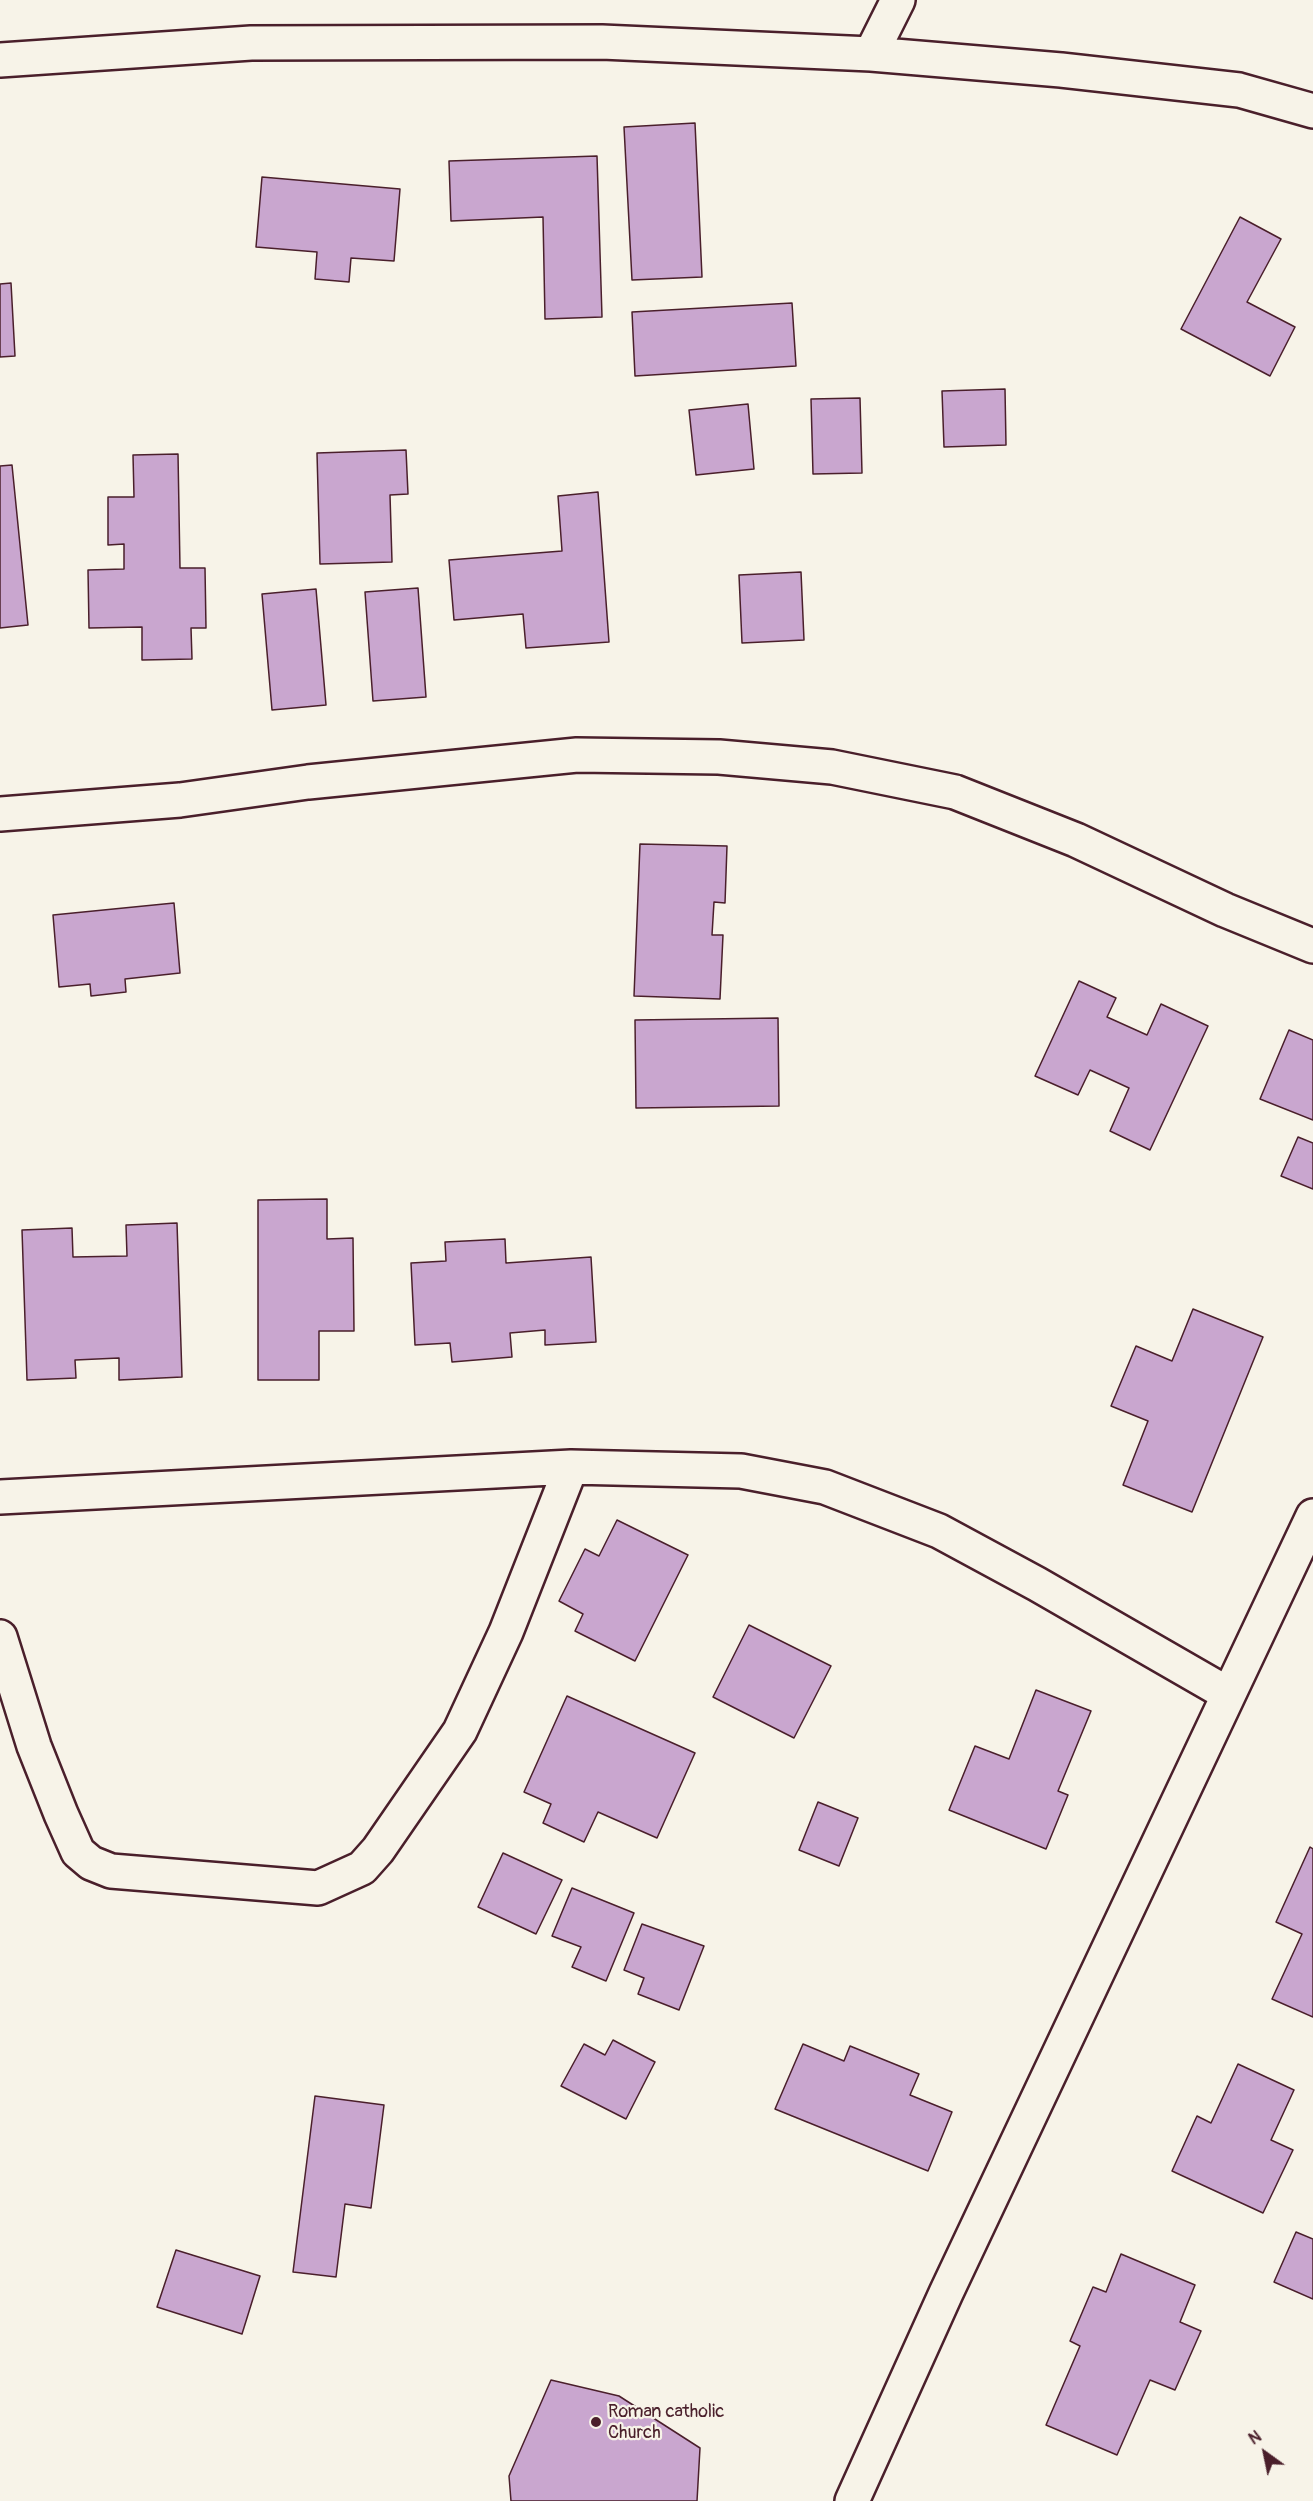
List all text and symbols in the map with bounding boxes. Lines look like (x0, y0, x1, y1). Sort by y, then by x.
place label: Roman catholic Church (608, 2401, 724, 2444)
marker: Roman catholic Church (589, 2415, 603, 2429)
north arrow (1235, 2423, 1295, 2483)
text: N (1245, 2427, 1265, 2449)

